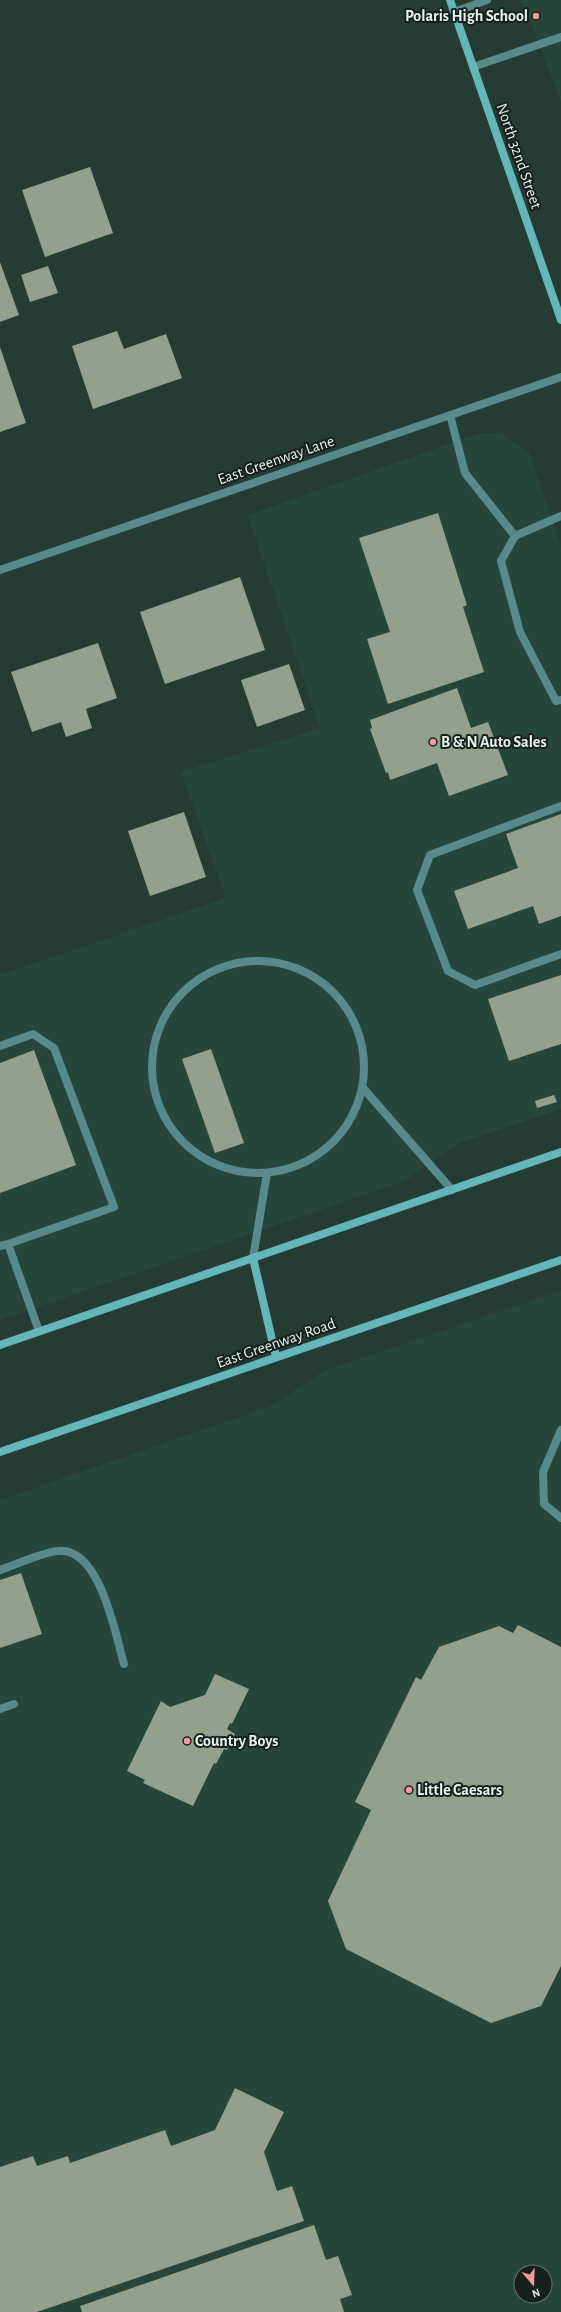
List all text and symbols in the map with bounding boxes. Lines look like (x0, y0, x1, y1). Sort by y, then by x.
place label: Polaris High School (405, 8, 528, 24)
marker: Polaris High School (531, 11, 541, 21)
street label: North 32nd Street (493, 101, 545, 211)
street label: East Greenway Lane (216, 433, 337, 488)
place label: B & N Auto Sales (441, 734, 547, 750)
marker: B & N Auto Sales (428, 737, 438, 747)
street label: East Greenway Road (214, 1315, 338, 1372)
place label: Country Boys (195, 1733, 278, 1750)
marker: Country Boys (182, 1736, 192, 1746)
place label: Little Caesars (417, 1782, 502, 1798)
marker: Little Caesars (404, 1785, 414, 1795)
north arrow (513, 2264, 553, 2304)
text: N (531, 2287, 542, 2299)

